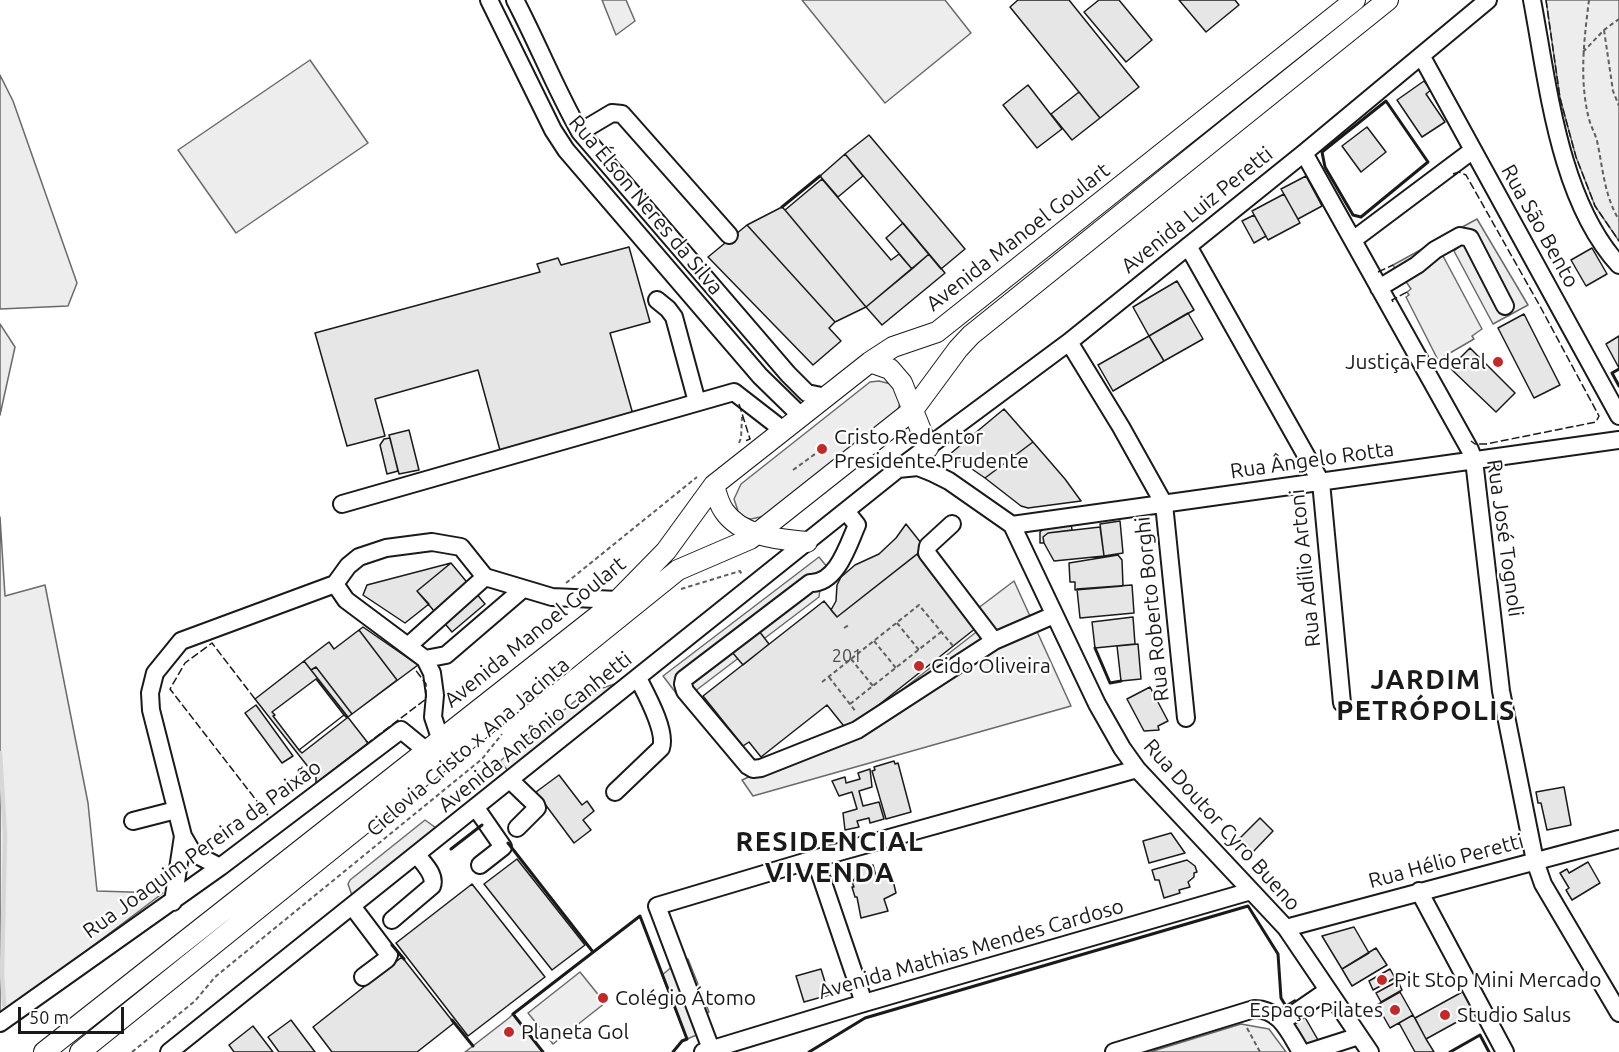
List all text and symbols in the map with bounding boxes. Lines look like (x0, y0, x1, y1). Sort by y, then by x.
street label: Rua Élson Neres da Silva (563, 110, 729, 300)
street label: Avenida Luiz Peretti (1116, 141, 1278, 279)
street label: Avenida Manoel Goulart (921, 157, 1115, 317)
street label: Rua São Bento (1496, 160, 1584, 292)
place label: Justiça Federal (1345, 349, 1486, 375)
marker: Justiça Federal (1491, 355, 1505, 369)
place label: Cristo Redentor Presidente Prudente (834, 424, 1029, 474)
street label: Rua Ângelo Rotta (1228, 436, 1396, 484)
marker: Cristo Redentor Presidente Prudente (815, 442, 829, 456)
street label: Rua José Tognoli (1481, 458, 1529, 618)
street label: Rua Adílio Artoni (1284, 488, 1326, 648)
street label: Rua Roberto Borghi (1130, 515, 1174, 703)
street label: Avenida Manoel Goulart (439, 551, 631, 713)
house number: 201 (832, 645, 862, 667)
street label: Avenida Antônio Canhetti (433, 646, 637, 818)
street label: Ciclovia Cristo x Ana Jacinta (361, 652, 575, 842)
place label: Cido Oliveira (931, 653, 1051, 679)
marker: Cido Oliveira (912, 659, 926, 673)
district label: JARDIM PETRÓPOLIS (1336, 664, 1516, 727)
street label: Rua Doutor Cyro Bueno (1138, 734, 1306, 916)
street label: Rua Joaquim Pereira da Paixão (78, 754, 326, 944)
district label: RESIDENCIAL VIVENDA (736, 826, 924, 889)
street label: Rua Hélio Peretti (1366, 828, 1526, 894)
street label: Avenida Mathias Mendes Cardoso (815, 893, 1127, 1005)
place label: Pit Stop Mini Mercado (1394, 967, 1601, 993)
marker: Pit Stop Mini Mercado (1375, 973, 1389, 987)
place label: Colégio Átomo (615, 985, 756, 1011)
marker: Colégio Átomo (596, 991, 610, 1005)
scale bar (21, 995, 128, 1033)
place label: Espaço Pilates (1249, 997, 1383, 1023)
place label: Studio Salus (1457, 1002, 1571, 1028)
marker: Espaço Pilates (1388, 1003, 1402, 1017)
text: 50 m (29, 1007, 69, 1027)
marker: Studio Salus (1438, 1008, 1452, 1022)
place label: Planeta Gol (521, 1019, 629, 1045)
marker: Planeta Gol (502, 1025, 516, 1039)

